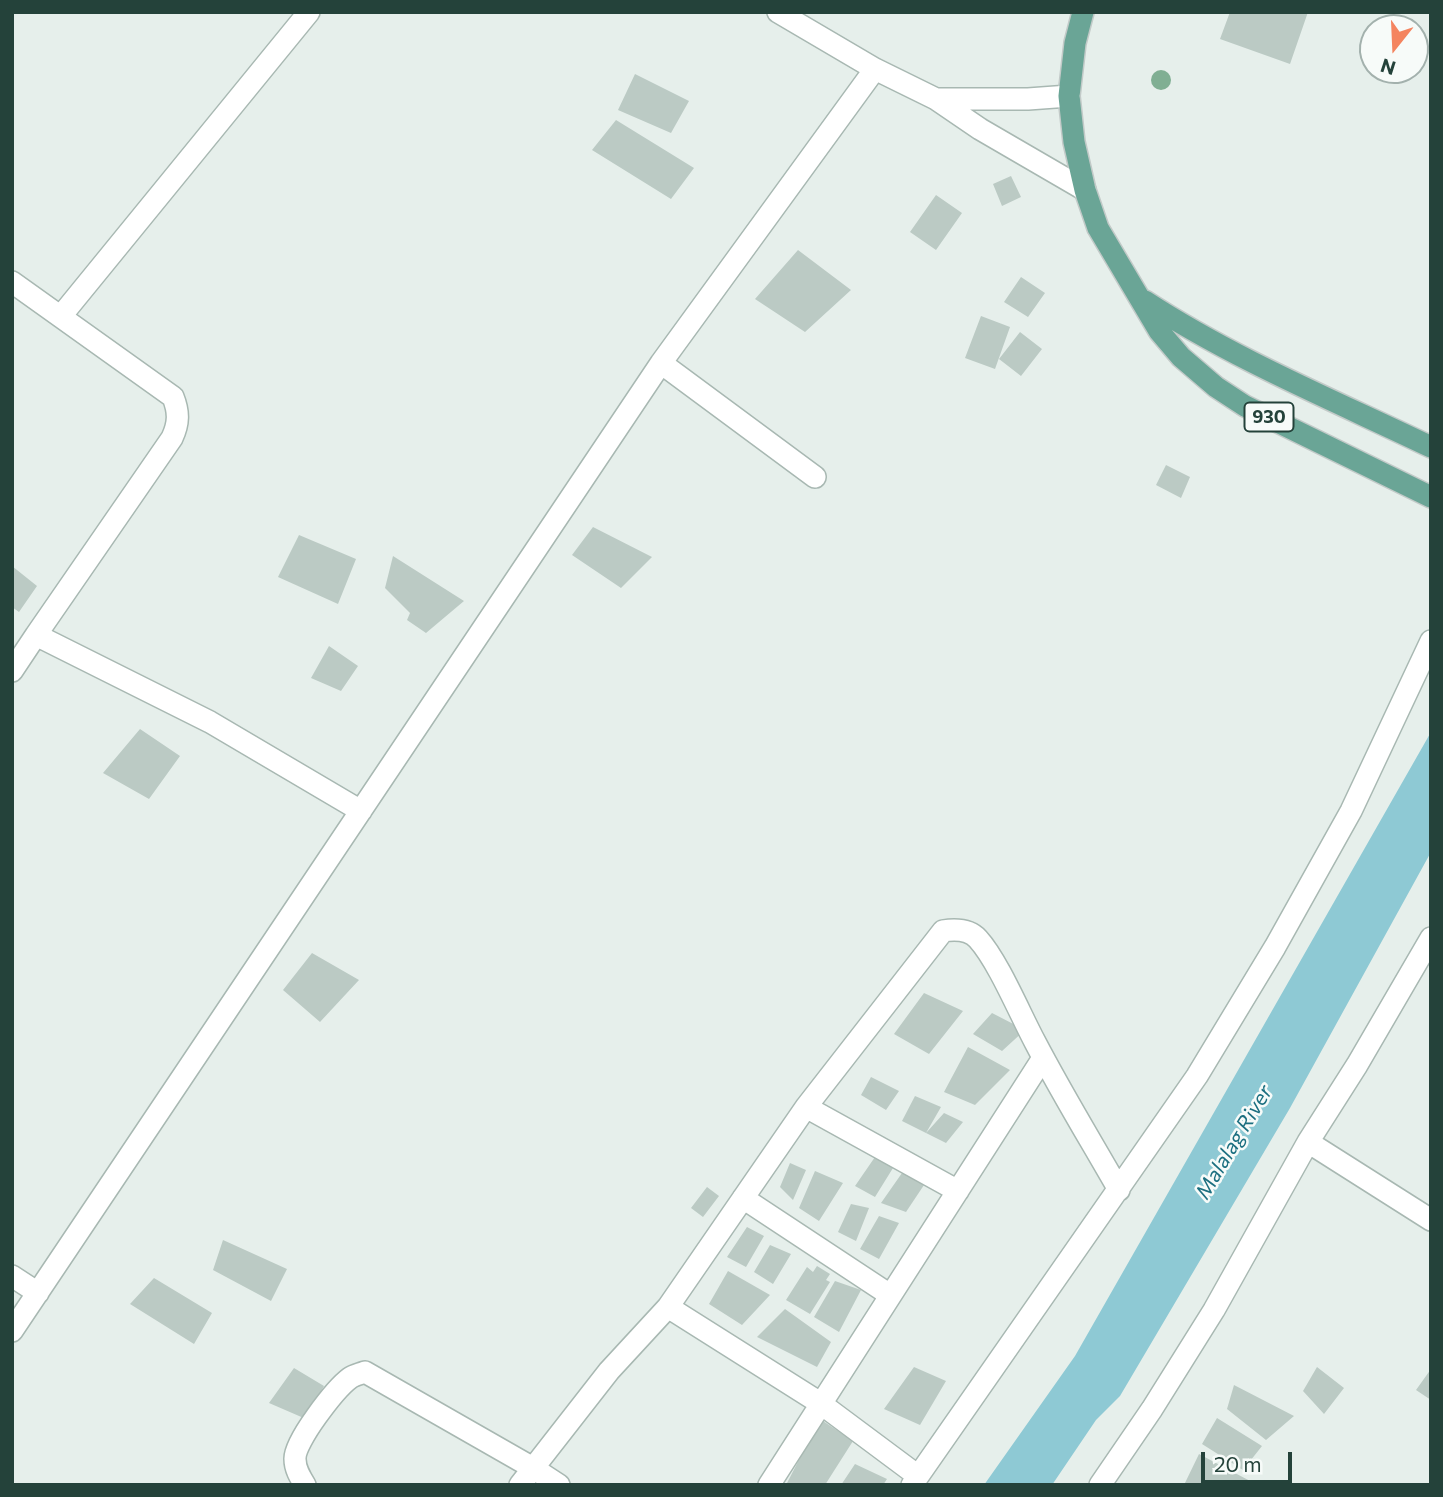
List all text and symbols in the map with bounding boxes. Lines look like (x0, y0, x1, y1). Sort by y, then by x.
north arrow (1359, 14, 1429, 84)
text: N (1378, 54, 1398, 81)
road number: 930 (1244, 402, 1294, 432)
water label: Malalag River (1190, 1080, 1278, 1204)
scale bar (1205, 1438, 1296, 1482)
text: 20 m (1214, 1451, 1262, 1476)

